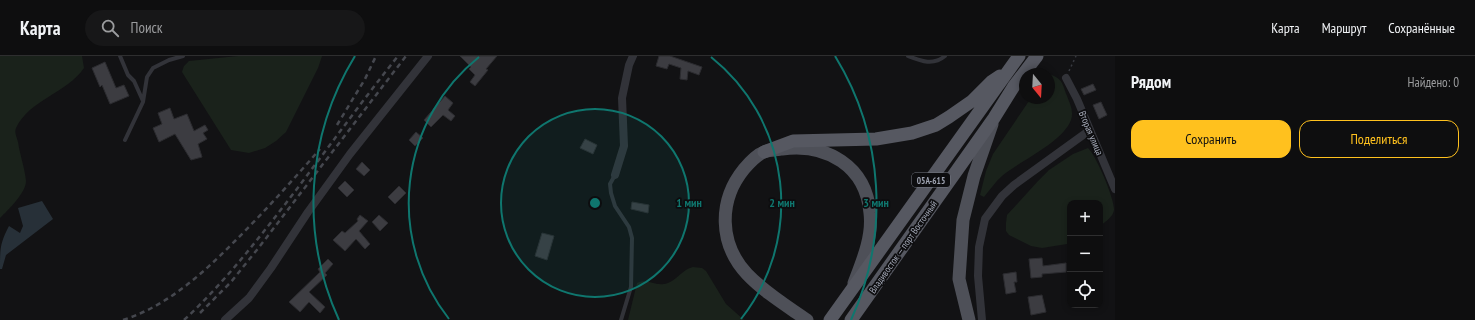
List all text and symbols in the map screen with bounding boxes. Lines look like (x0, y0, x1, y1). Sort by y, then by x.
search box (85, 10, 365, 46)
text: Карта (20, 16, 61, 40)
icon: search (99, 17, 121, 39)
text: Поиск (131, 18, 163, 37)
text: Карта (1271, 19, 1300, 37)
text: Маршрут (1322, 19, 1366, 37)
text: Сохранённые (1388, 19, 1455, 37)
north arrow (1019, 68, 1055, 104)
text: Рядом (1131, 71, 1171, 93)
text: Найдено: 0 (1408, 74, 1459, 91)
street label: Вторая улица (1076, 109, 1106, 157)
button: Сохранить (1131, 120, 1291, 158)
button: Поделиться (1299, 120, 1459, 158)
road number: 05А-615 (912, 173, 950, 187)
text: 1 мин (676, 195, 702, 210)
text: 2 мин (769, 195, 795, 210)
text: 3 мин (863, 195, 889, 210)
centre of rings (588, 196, 602, 210)
street label: Владивосток — порт Восточный (866, 198, 940, 296)
map controls (1067, 200, 1103, 308)
button: + (1067, 200, 1103, 236)
button: − (1067, 236, 1103, 272)
button: locate (1067, 272, 1103, 308)

